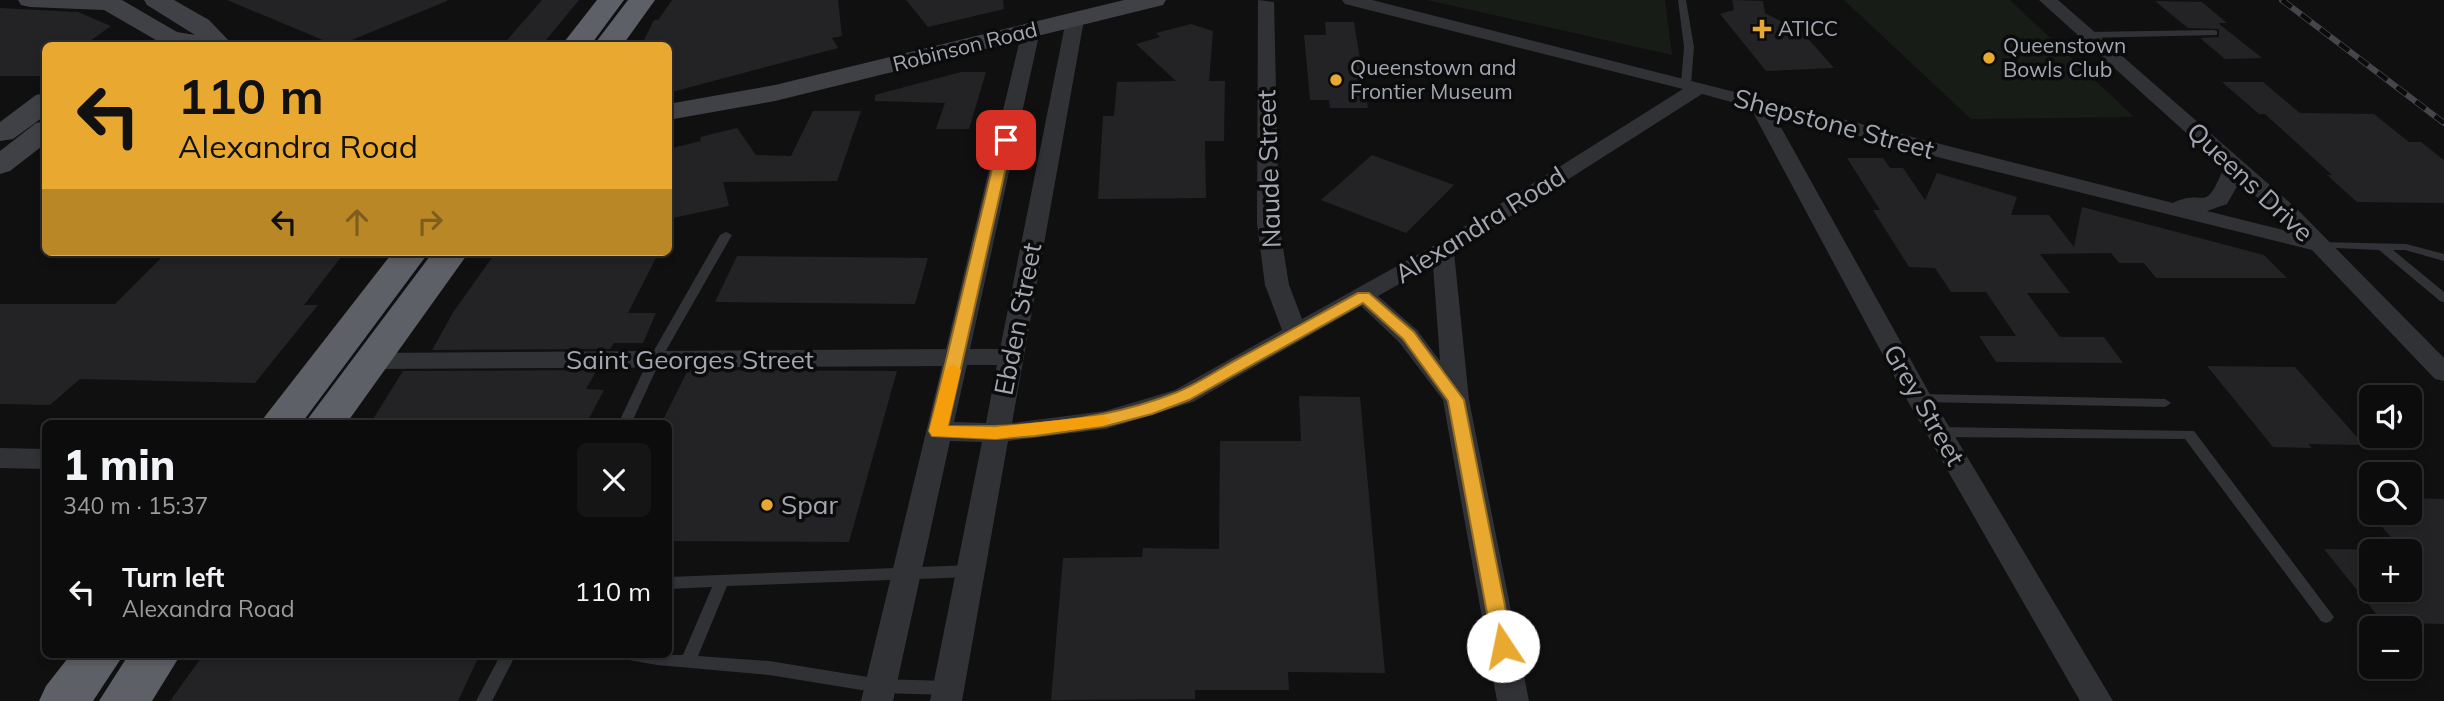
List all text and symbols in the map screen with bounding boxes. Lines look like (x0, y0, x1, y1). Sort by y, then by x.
place label: ATICC (1778, 15, 1838, 41)
street label: Robinson Road (890, 16, 1040, 77)
marker: ATICC (1752, 19, 1772, 39)
place label: Queenstown Bowls Club (2003, 32, 2126, 82)
marker: Queenstown Bowls Club (1981, 50, 1997, 66)
place label: Queenstown and Frontier Museum (1350, 54, 1516, 104)
text: 110 m (178, 65, 324, 126)
icon: left (63, 70, 154, 161)
marker: Queenstown and Frontier Museum (1328, 72, 1344, 88)
street label: Shepstone Street (1730, 81, 1938, 166)
street label: Naude Street (1249, 89, 1288, 249)
pin (976, 110, 1036, 170)
street label: Queens Drive (2180, 115, 2321, 249)
icon: arrive (987, 121, 1025, 159)
text: Alexandra Road (178, 126, 418, 166)
street label: Alexandra Road (1388, 159, 1571, 290)
icon: left (265, 203, 303, 241)
icon: ahead (338, 203, 376, 241)
icon: right (411, 203, 449, 241)
street label: Ebden Street (987, 240, 1048, 398)
street label: Grey Street (1876, 338, 1972, 471)
street label: Saint Georges Street (566, 343, 814, 376)
map controls (2359, 385, 2422, 679)
button: sound (2359, 385, 2422, 448)
text: 1 min (63, 438, 176, 491)
button: close (577, 443, 651, 517)
button: search (2359, 462, 2422, 525)
place label: Spar (781, 488, 838, 521)
text: 340 m · 15:37 (63, 491, 208, 520)
marker: Spar (759, 497, 775, 513)
button: + (2359, 539, 2422, 602)
text: Turn left (122, 561, 224, 594)
icon: left (63, 573, 101, 611)
text: 110 m (575, 575, 651, 608)
text: Alexandra Road (122, 594, 295, 623)
position arrow (1466, 609, 1540, 683)
button: − (2359, 616, 2422, 679)

